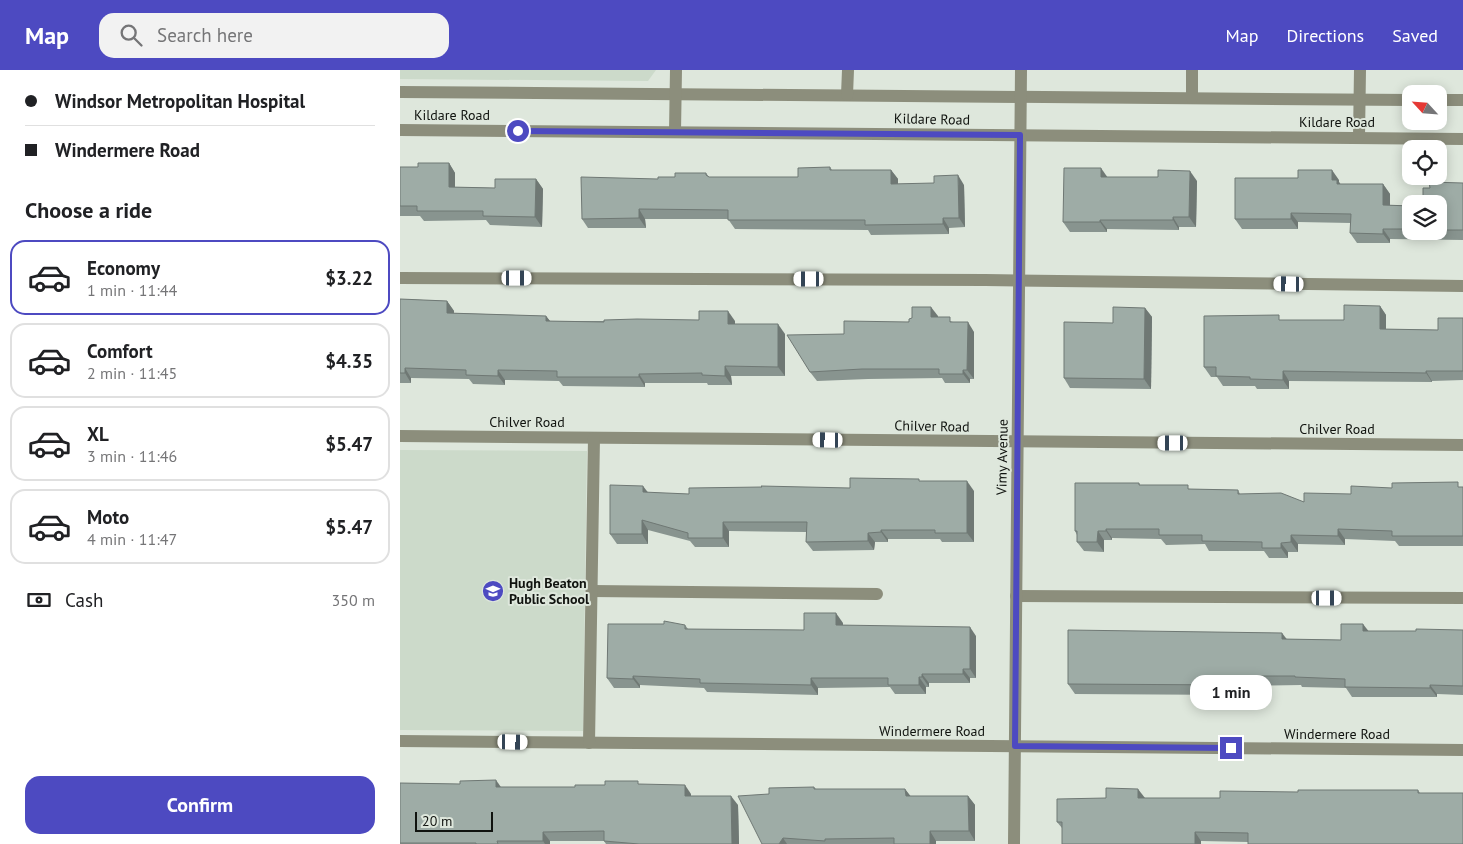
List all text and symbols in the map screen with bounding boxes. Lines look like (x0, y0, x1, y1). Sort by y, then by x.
search box (99, 13, 449, 58)
text: Map (25, 20, 69, 51)
icon: search (117, 21, 145, 49)
text: Search here (157, 23, 253, 47)
text: Map (1226, 24, 1258, 47)
text: Directions (1286, 24, 1364, 47)
text: Saved (1392, 24, 1438, 47)
north arrow (1402, 85, 1448, 130)
map controls (1402, 85, 1447, 240)
text: Windsor Metropolitan Hospital (55, 89, 305, 113)
street label: Kildare Road (414, 106, 490, 124)
street label: Kildare Road (894, 109, 970, 129)
street label: Kildare Road (1299, 113, 1375, 131)
route start (507, 120, 529, 142)
text: Windermere Road (55, 138, 200, 162)
button: locate (1402, 140, 1447, 185)
button: layers (1402, 195, 1447, 240)
text: Choose a ride (25, 196, 152, 224)
icon: car (27, 255, 72, 300)
text: Economy (87, 256, 160, 280)
text: $3.22 (325, 266, 373, 290)
car (502, 271, 532, 286)
car (794, 272, 824, 287)
car (1273, 276, 1304, 292)
text: 1 min · 11:44 (87, 280, 177, 300)
icon: car (27, 338, 72, 383)
text: Comfort (87, 339, 153, 363)
text: $4.35 (325, 349, 373, 373)
text: 2 min · 11:45 (87, 363, 177, 383)
street label: Chilver Road (489, 413, 565, 431)
street label: Chilver Road (894, 416, 970, 436)
street label: Vimy Avenue (992, 419, 1012, 496)
street label: Chilver Road (1299, 420, 1375, 438)
icon: car (27, 421, 72, 466)
text: XL (87, 422, 109, 446)
text: $5.47 (325, 432, 373, 456)
car (812, 432, 843, 448)
car (1158, 436, 1188, 451)
text: 3 min · 11:46 (87, 446, 177, 466)
icon: car (27, 504, 72, 549)
text: Moto (87, 505, 129, 529)
text: $5.47 (325, 515, 373, 539)
text: 4 min · 11:47 (87, 529, 177, 549)
place label: Hugh Beaton Public School (509, 574, 590, 608)
school or university icon: Hugh Beaton Public School (481, 579, 505, 603)
icon: cash (25, 586, 53, 614)
text: Cash (65, 588, 103, 612)
text: 350 m (332, 590, 375, 610)
car (1312, 591, 1342, 606)
callout: 1 min (1190, 676, 1272, 710)
text: 1 min (1211, 682, 1251, 702)
street label: Windermere Road (879, 722, 985, 740)
street label: Windermere Road (1284, 725, 1390, 743)
car (497, 734, 528, 750)
route end (1220, 737, 1242, 759)
button: Confirm (25, 776, 375, 834)
scale bar (415, 809, 492, 832)
text: 20 m (422, 812, 452, 830)

